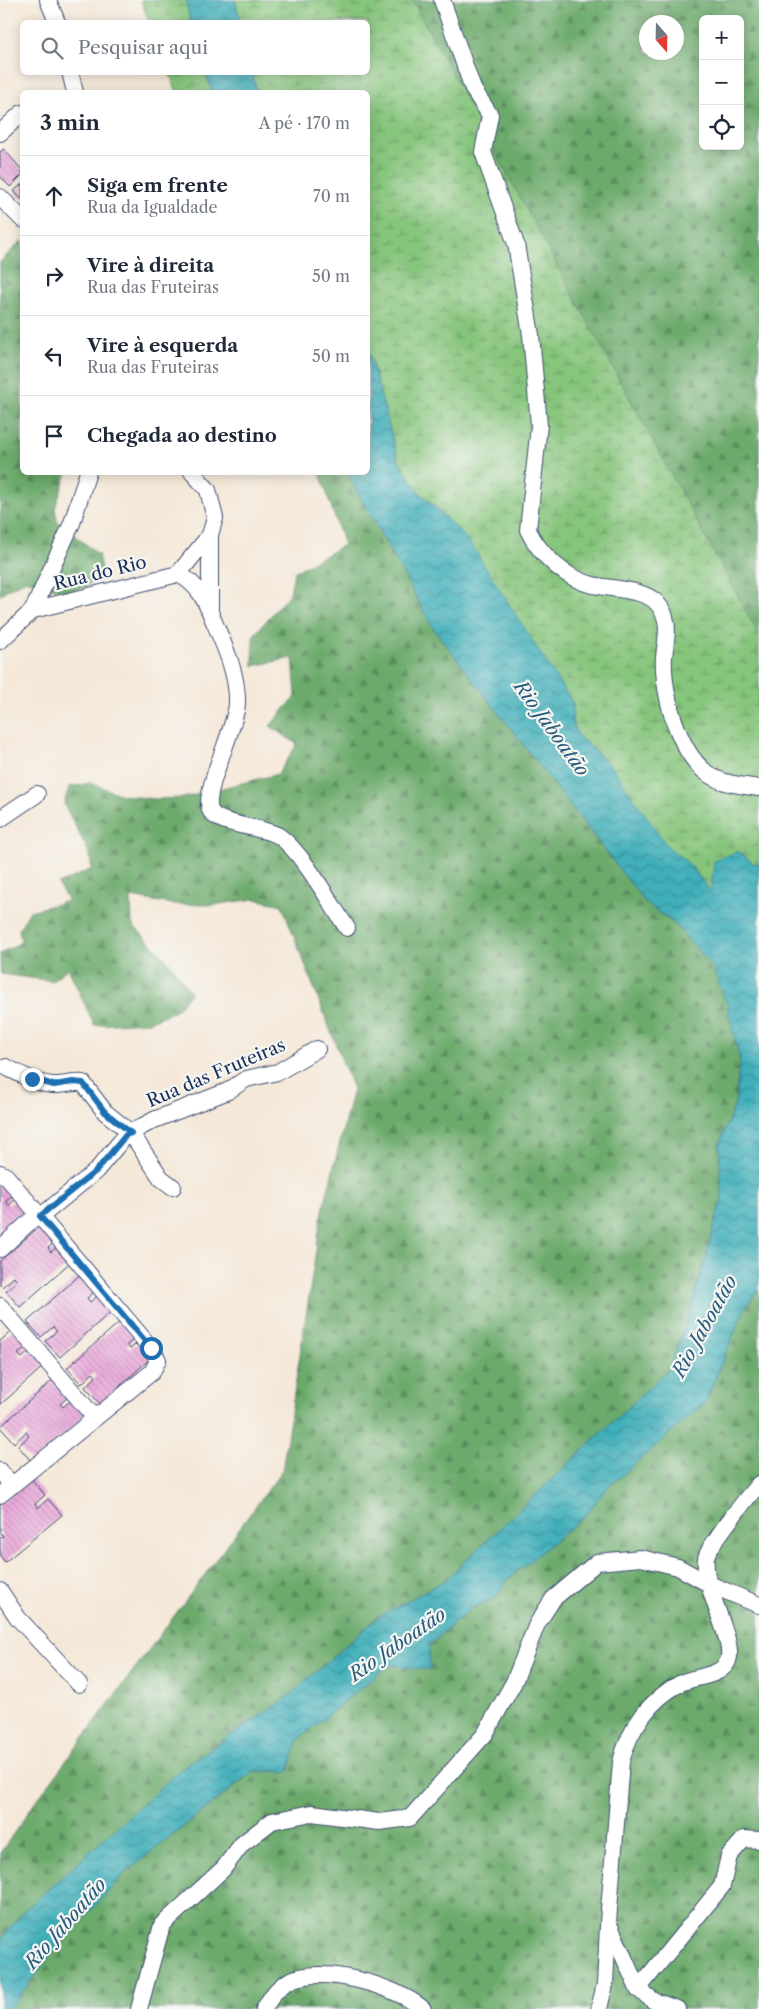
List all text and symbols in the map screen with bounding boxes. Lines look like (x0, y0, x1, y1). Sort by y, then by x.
north arrow (639, 15, 684, 60)
map controls (699, 15, 744, 150)
button: + (699, 15, 744, 60)
search box (20, 20, 370, 75)
icon: search (38, 34, 66, 62)
text: Pesquisar aqui (78, 36, 208, 59)
button: − (699, 60, 744, 105)
button: locate (699, 105, 744, 150)
text: 3 min (40, 110, 100, 135)
text: A pé · 170 m (259, 113, 350, 133)
text: Siga em frente (87, 174, 228, 197)
icon: ahead (40, 182, 68, 210)
text: 70 m (313, 186, 350, 206)
text: Rua da Igualdade (87, 197, 218, 217)
text: Vire à direita (87, 254, 214, 277)
icon: right (40, 262, 68, 290)
text: 50 m (312, 266, 350, 286)
text: Rua das Fruteiras (87, 277, 219, 297)
text: Vire à esquerda (87, 334, 238, 357)
icon: left (40, 342, 68, 370)
text: 50 m (312, 346, 350, 366)
text: Rua das Fruteiras (87, 357, 219, 377)
icon: arrive (40, 422, 68, 450)
text: Chegada ao destino (87, 424, 277, 447)
street label: Rua do Rio (51, 551, 149, 595)
water label: Rio Jaboatão (508, 674, 594, 781)
street label: Rua das Fruteiras (143, 1034, 289, 1112)
route end (21, 1068, 44, 1091)
water label: Rio Jaboatão (666, 1271, 742, 1383)
route start (140, 1337, 163, 1360)
water label: Rio Jaboatão (343, 1603, 450, 1687)
water label: Rio Jaboatão (18, 1873, 111, 1975)

